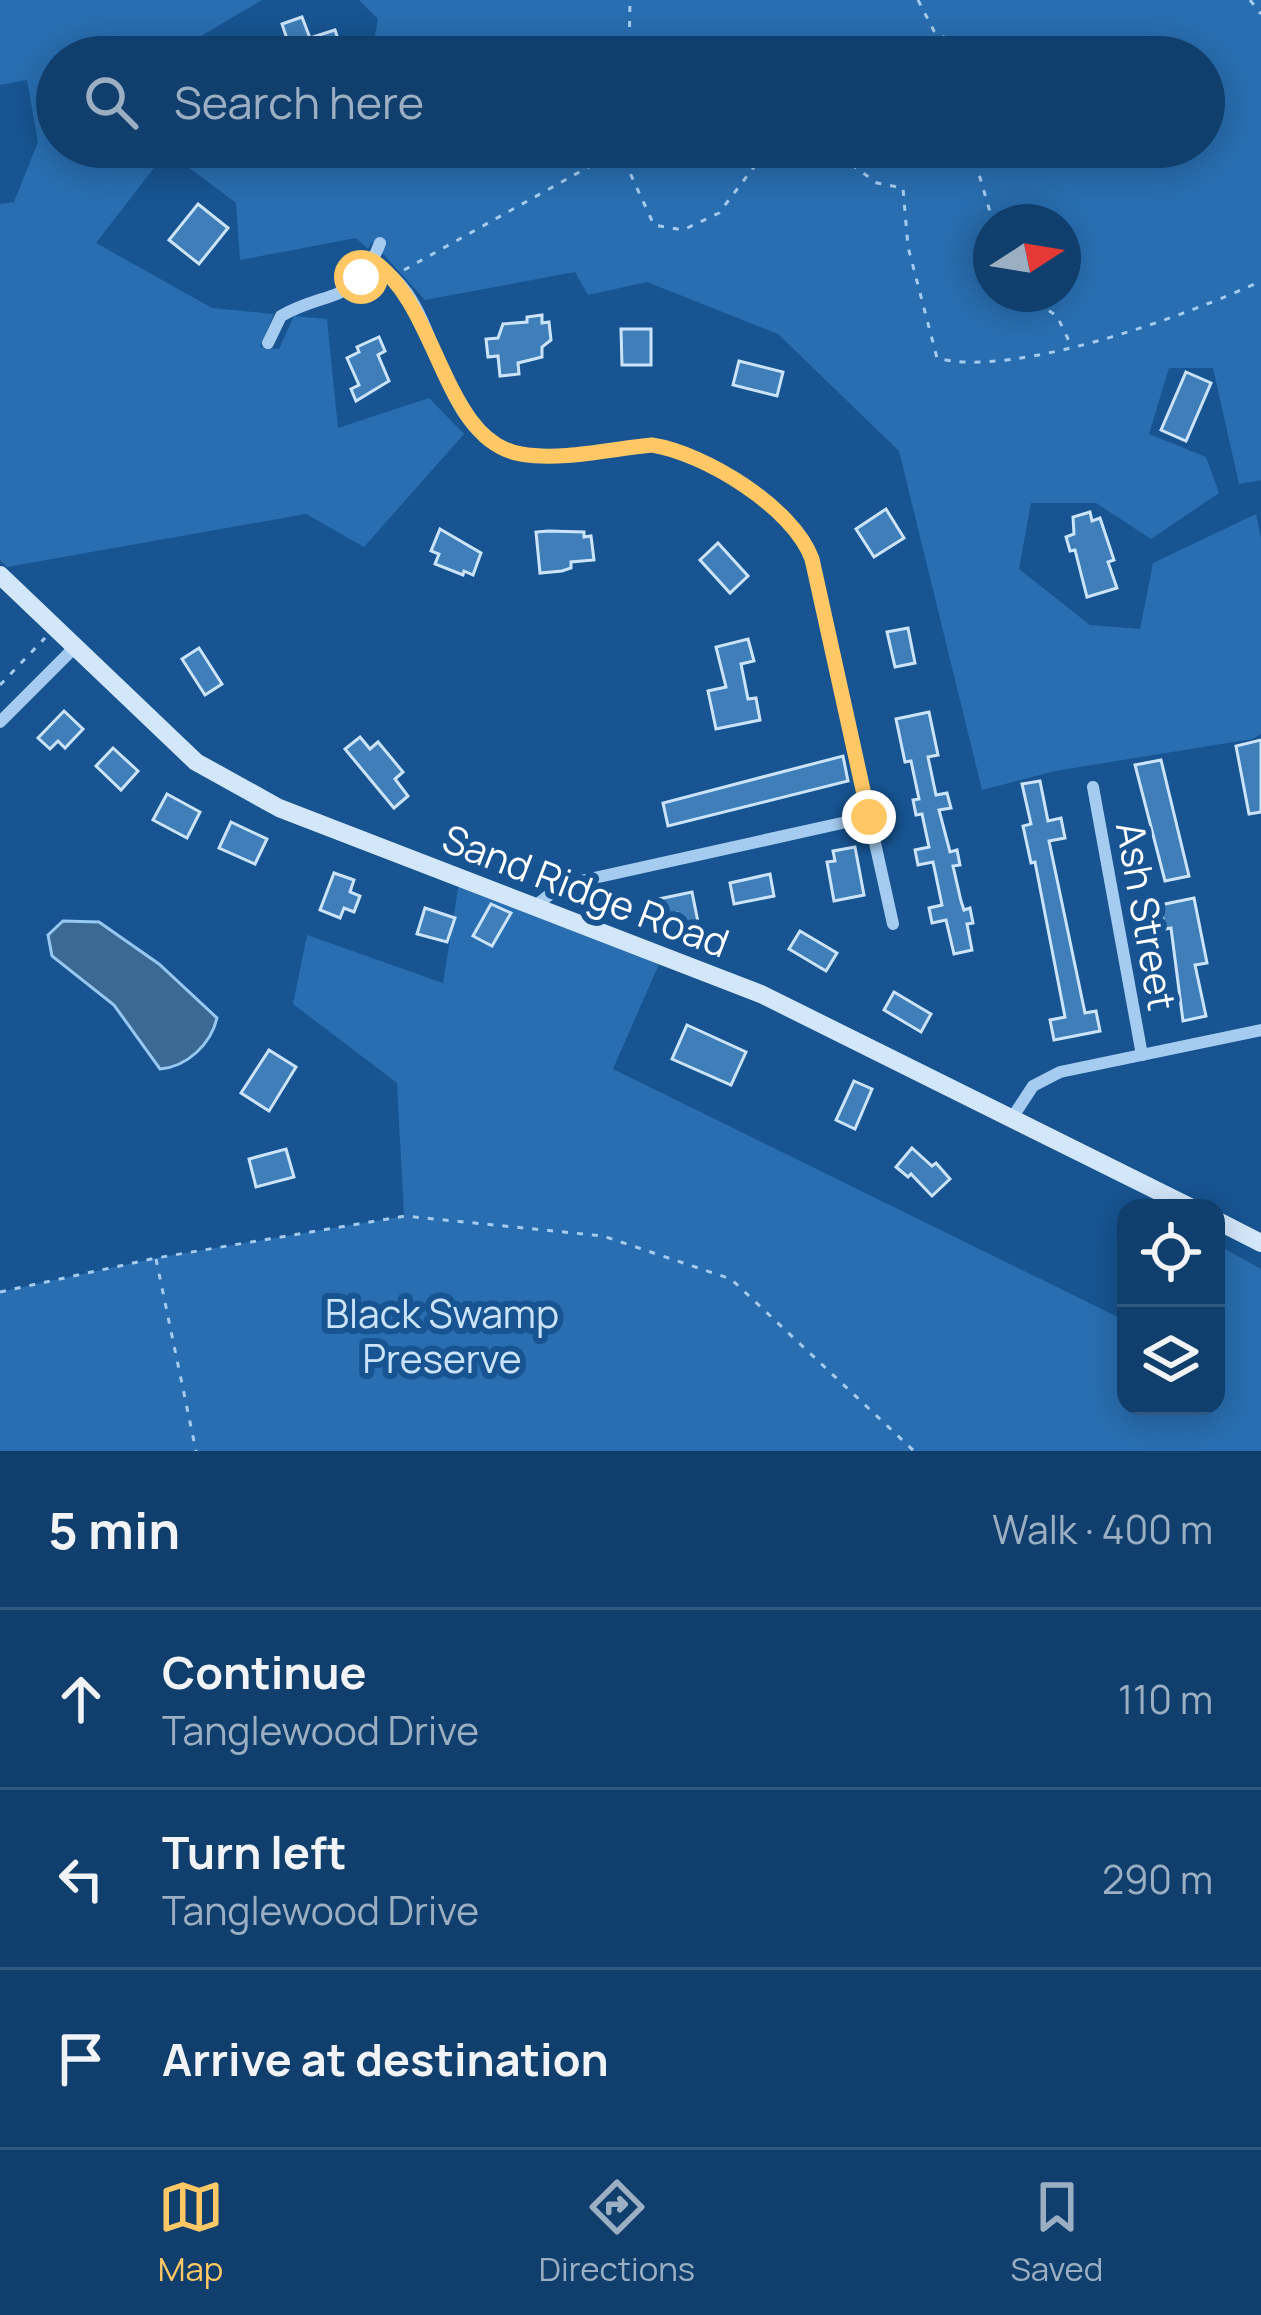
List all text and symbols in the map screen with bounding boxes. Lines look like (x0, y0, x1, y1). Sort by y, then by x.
search box (36, 36, 1225, 168)
icon: search (78, 69, 144, 135)
text: Search here (174, 71, 424, 133)
north arrow (973, 204, 1081, 312)
route start (334, 250, 388, 304)
route end (842, 790, 896, 844)
street label: Sand Ridge Road (435, 811, 737, 969)
street label: Ash Street (1104, 817, 1190, 1015)
map controls (1117, 1199, 1225, 1415)
button: locate (1117, 1199, 1225, 1307)
park label: Black Swamp Preserve (325, 1286, 559, 1385)
button: layers (1117, 1307, 1225, 1415)
text: 5 min (48, 1495, 180, 1564)
text: Walk · 400 m (992, 1502, 1213, 1556)
text: Continue (162, 1641, 367, 1703)
icon: ahead (48, 1666, 114, 1732)
text: 110 m (1118, 1672, 1213, 1726)
text: Tanglewood Drive (162, 1703, 479, 1757)
text: Turn left (162, 1821, 347, 1883)
icon: left (48, 1846, 114, 1912)
text: 290 m (1102, 1852, 1213, 1906)
text: Tanglewood Drive (162, 1883, 479, 1937)
icon: arrive (48, 2026, 114, 2092)
text: Arrive at destination (162, 2028, 609, 2090)
tab: Map (158, 2174, 224, 2291)
tab: Directions (539, 2174, 695, 2291)
tab: Saved (1010, 2174, 1103, 2291)

